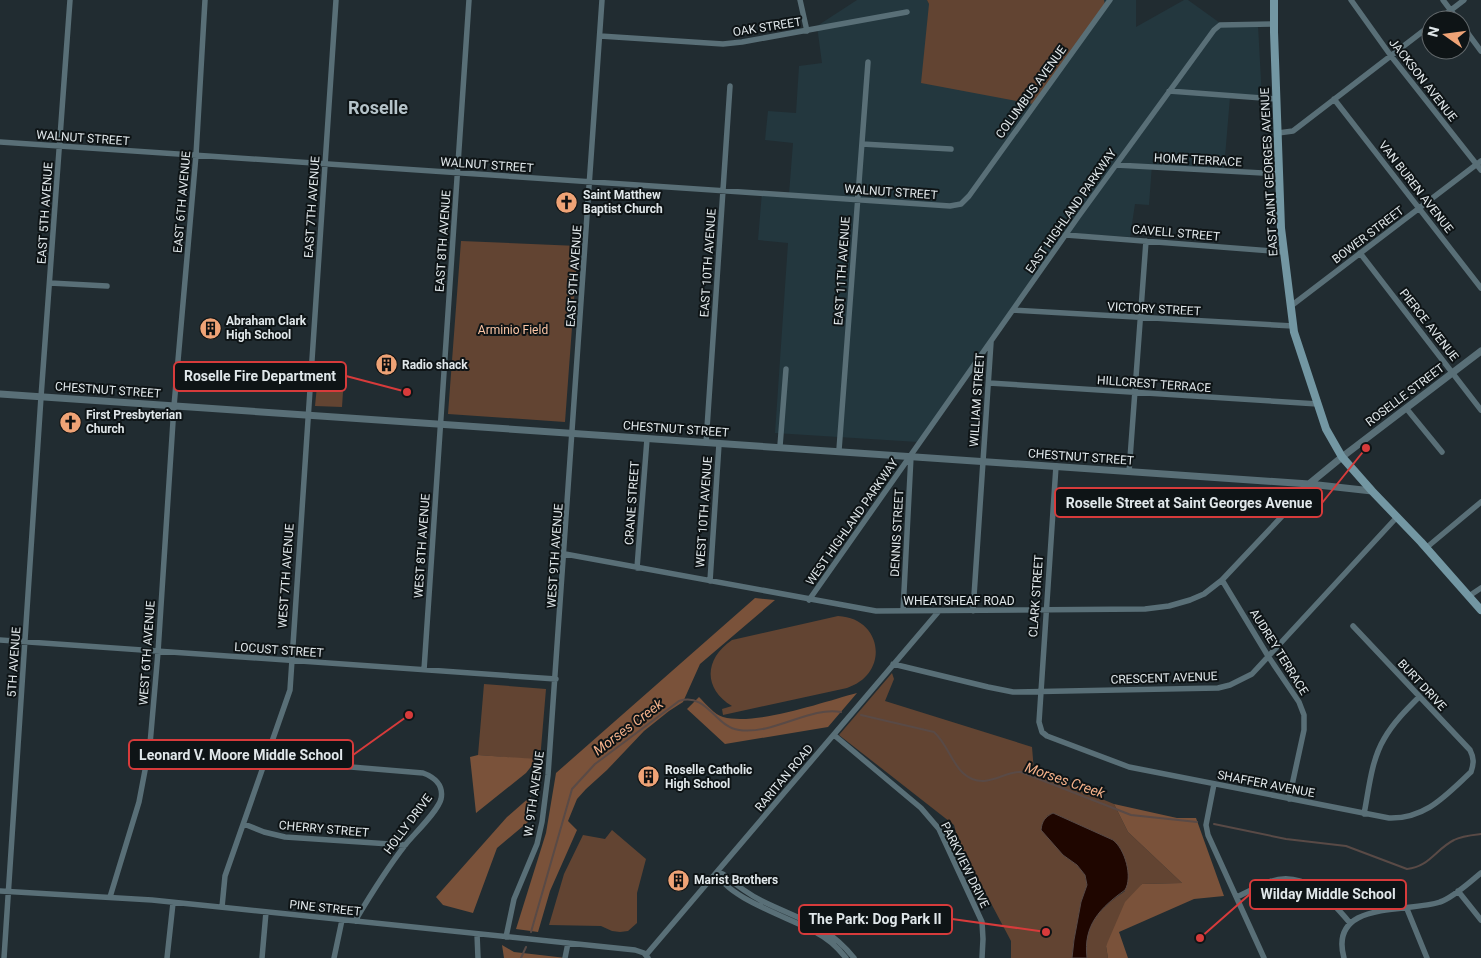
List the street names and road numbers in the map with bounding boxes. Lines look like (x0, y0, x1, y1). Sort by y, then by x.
street label: OAK STREET (732, 15, 802, 39)
street label: JACKSON AVENUE (1386, 36, 1460, 124)
street label: COLUMBUS AVENUE (993, 43, 1069, 141)
street label: EAST SAINT GEORGES AVENUE (1258, 87, 1280, 257)
street label: WALNUT STREET (36, 128, 130, 148)
street label: VAN BUREN AVENUE (1376, 138, 1456, 236)
street label: EAST HIGHLAND PARKWAY (1023, 146, 1120, 276)
street label: EAST 6TH AVENUE (171, 150, 193, 253)
street label: HOME TERRACE (1154, 151, 1242, 169)
street label: EAST 7TH AVENUE (301, 155, 323, 258)
street label: WALNUT STREET (440, 155, 534, 175)
street label: EAST 5TH AVENUE (34, 161, 56, 264)
street label: WALNUT STREET (844, 182, 938, 202)
street label: EAST 8TH AVENUE (432, 189, 454, 292)
street label: BOWER STREET (1329, 203, 1407, 267)
street label: EAST 10TH AVENUE (697, 208, 719, 318)
street label: EAST 11TH AVENUE (831, 216, 853, 326)
street label: CAVELL STREET (1132, 222, 1220, 244)
street label: EAST 9TH AVENUE (563, 224, 585, 327)
street label: PIERCE AVENUE (1397, 286, 1462, 364)
street label: VICTORY STREET (1107, 300, 1201, 318)
street label: WILLIAM STREET (967, 353, 987, 447)
street label: ROSELLE STREET (1363, 361, 1447, 429)
street label: HILLCREST TERRACE (1096, 373, 1212, 395)
street label: CHESTNUT STREET (54, 379, 162, 401)
street label: CHESTNUT STREET (622, 418, 730, 440)
street label: CHESTNUT STREET (1027, 446, 1135, 468)
street label: WEST HIGHLAND PARKWAY (803, 455, 902, 588)
street label: WEST 10TH AVENUE (693, 456, 715, 568)
street label: CRANE STREET (622, 461, 642, 545)
street label: DENNIS STREET (888, 489, 906, 577)
street label: WEST 8TH AVENUE (411, 493, 433, 599)
street label: WEST 9TH AVENUE (544, 503, 566, 609)
street label: WEST 7TH AVENUE (275, 523, 297, 629)
street label: CLARK STREET (1026, 554, 1046, 638)
street label: WHEATSHEAF ROAD (903, 594, 1015, 608)
street label: WEST 6TH AVENUE (136, 600, 158, 706)
street label: AUDREY TERRACE (1247, 606, 1311, 698)
street label: 5TH AVENUE (5, 626, 23, 698)
street label: LOCUST STREET (234, 640, 324, 660)
street label: BURT DRIVE (1395, 656, 1449, 714)
street label: CRESCENT AVENUE (1110, 669, 1218, 687)
street label: RARITAN ROAD (752, 742, 816, 814)
street label: W. 9TH AVENUE (521, 750, 547, 838)
street label: SHAFFER AVENUE (1216, 768, 1316, 800)
street label: HOLLY DRIVE (381, 791, 435, 857)
street label: CHERRY STREET (278, 818, 370, 840)
street label: PARKVIEW DRIVE (938, 820, 992, 910)
street label: PINE STREET (289, 897, 361, 919)

